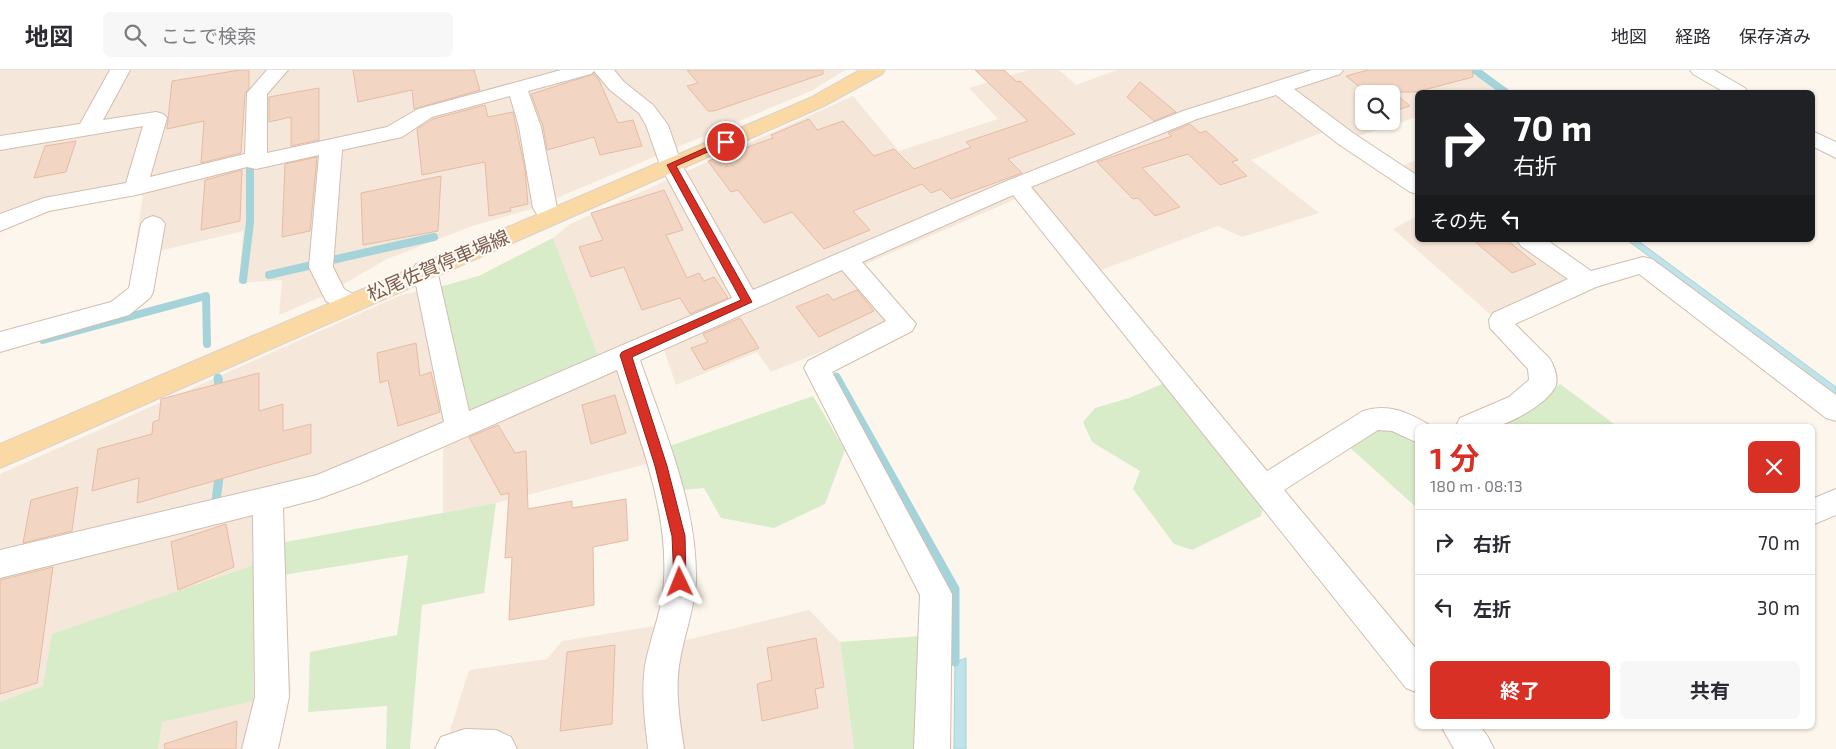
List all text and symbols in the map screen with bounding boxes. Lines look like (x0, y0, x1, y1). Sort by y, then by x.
search box (103, 12, 453, 57)
text: 地図 (25, 21, 73, 50)
icon: search (121, 21, 149, 49)
text: ここで検索 (161, 24, 256, 47)
text: 地図 (1611, 25, 1647, 47)
text: 経路 (1675, 25, 1711, 47)
text: 保存済み (1739, 25, 1811, 47)
map controls (1355, 85, 1400, 130)
button: search (1355, 85, 1400, 130)
text: 70 m (1513, 106, 1592, 148)
icon: right (1430, 110, 1495, 175)
pin (705, 121, 747, 163)
icon: arrive (712, 128, 740, 156)
text: 右折 (1513, 152, 1557, 178)
icon: left (1497, 205, 1525, 233)
text: その先 (1430, 209, 1487, 232)
street label: 松尾佐賀停車場線 (363, 224, 512, 305)
text: 1 分 (1430, 439, 1479, 475)
button: close (1748, 441, 1800, 493)
text: 180 m · 08:13 (1430, 476, 1523, 495)
icon: right (1430, 528, 1458, 556)
text: 70 m (1758, 531, 1800, 554)
text: 右折 (1473, 532, 1511, 555)
position arrow (653, 555, 705, 607)
icon: left (1430, 593, 1458, 621)
text: 30 m (1757, 596, 1800, 619)
text: 左折 (1473, 597, 1511, 620)
button: 終了 (1430, 661, 1610, 719)
button: 共有 (1620, 661, 1800, 719)

